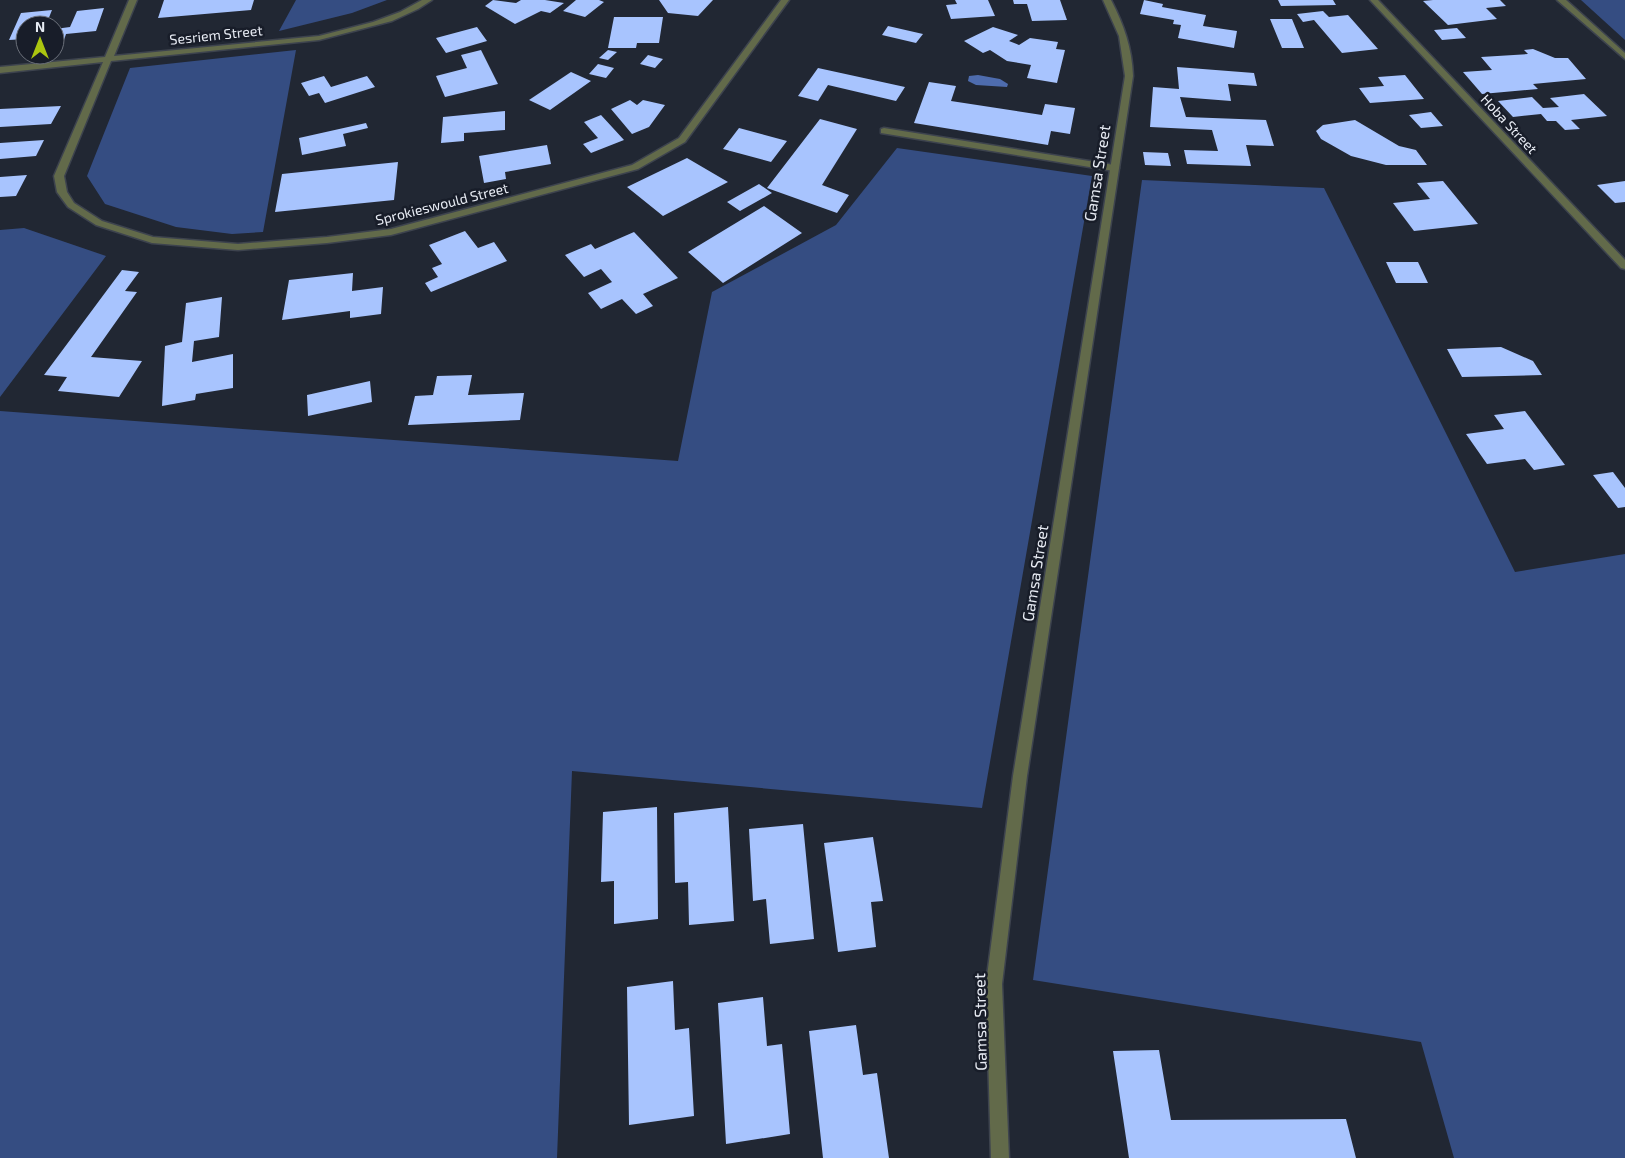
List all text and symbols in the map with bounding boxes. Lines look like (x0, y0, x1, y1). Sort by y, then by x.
north arrow (15, 15, 65, 65)
text: N (35, 18, 45, 35)
street label: Sesriem Street (169, 21, 263, 48)
street label: Hoba Street (1478, 90, 1541, 157)
street label: Gamsa Street (1079, 123, 1114, 223)
street label: Sprokieswould Street (374, 179, 510, 228)
street label: Gamsa Street (1017, 523, 1052, 623)
street label: Gamsa Street (969, 973, 990, 1071)

